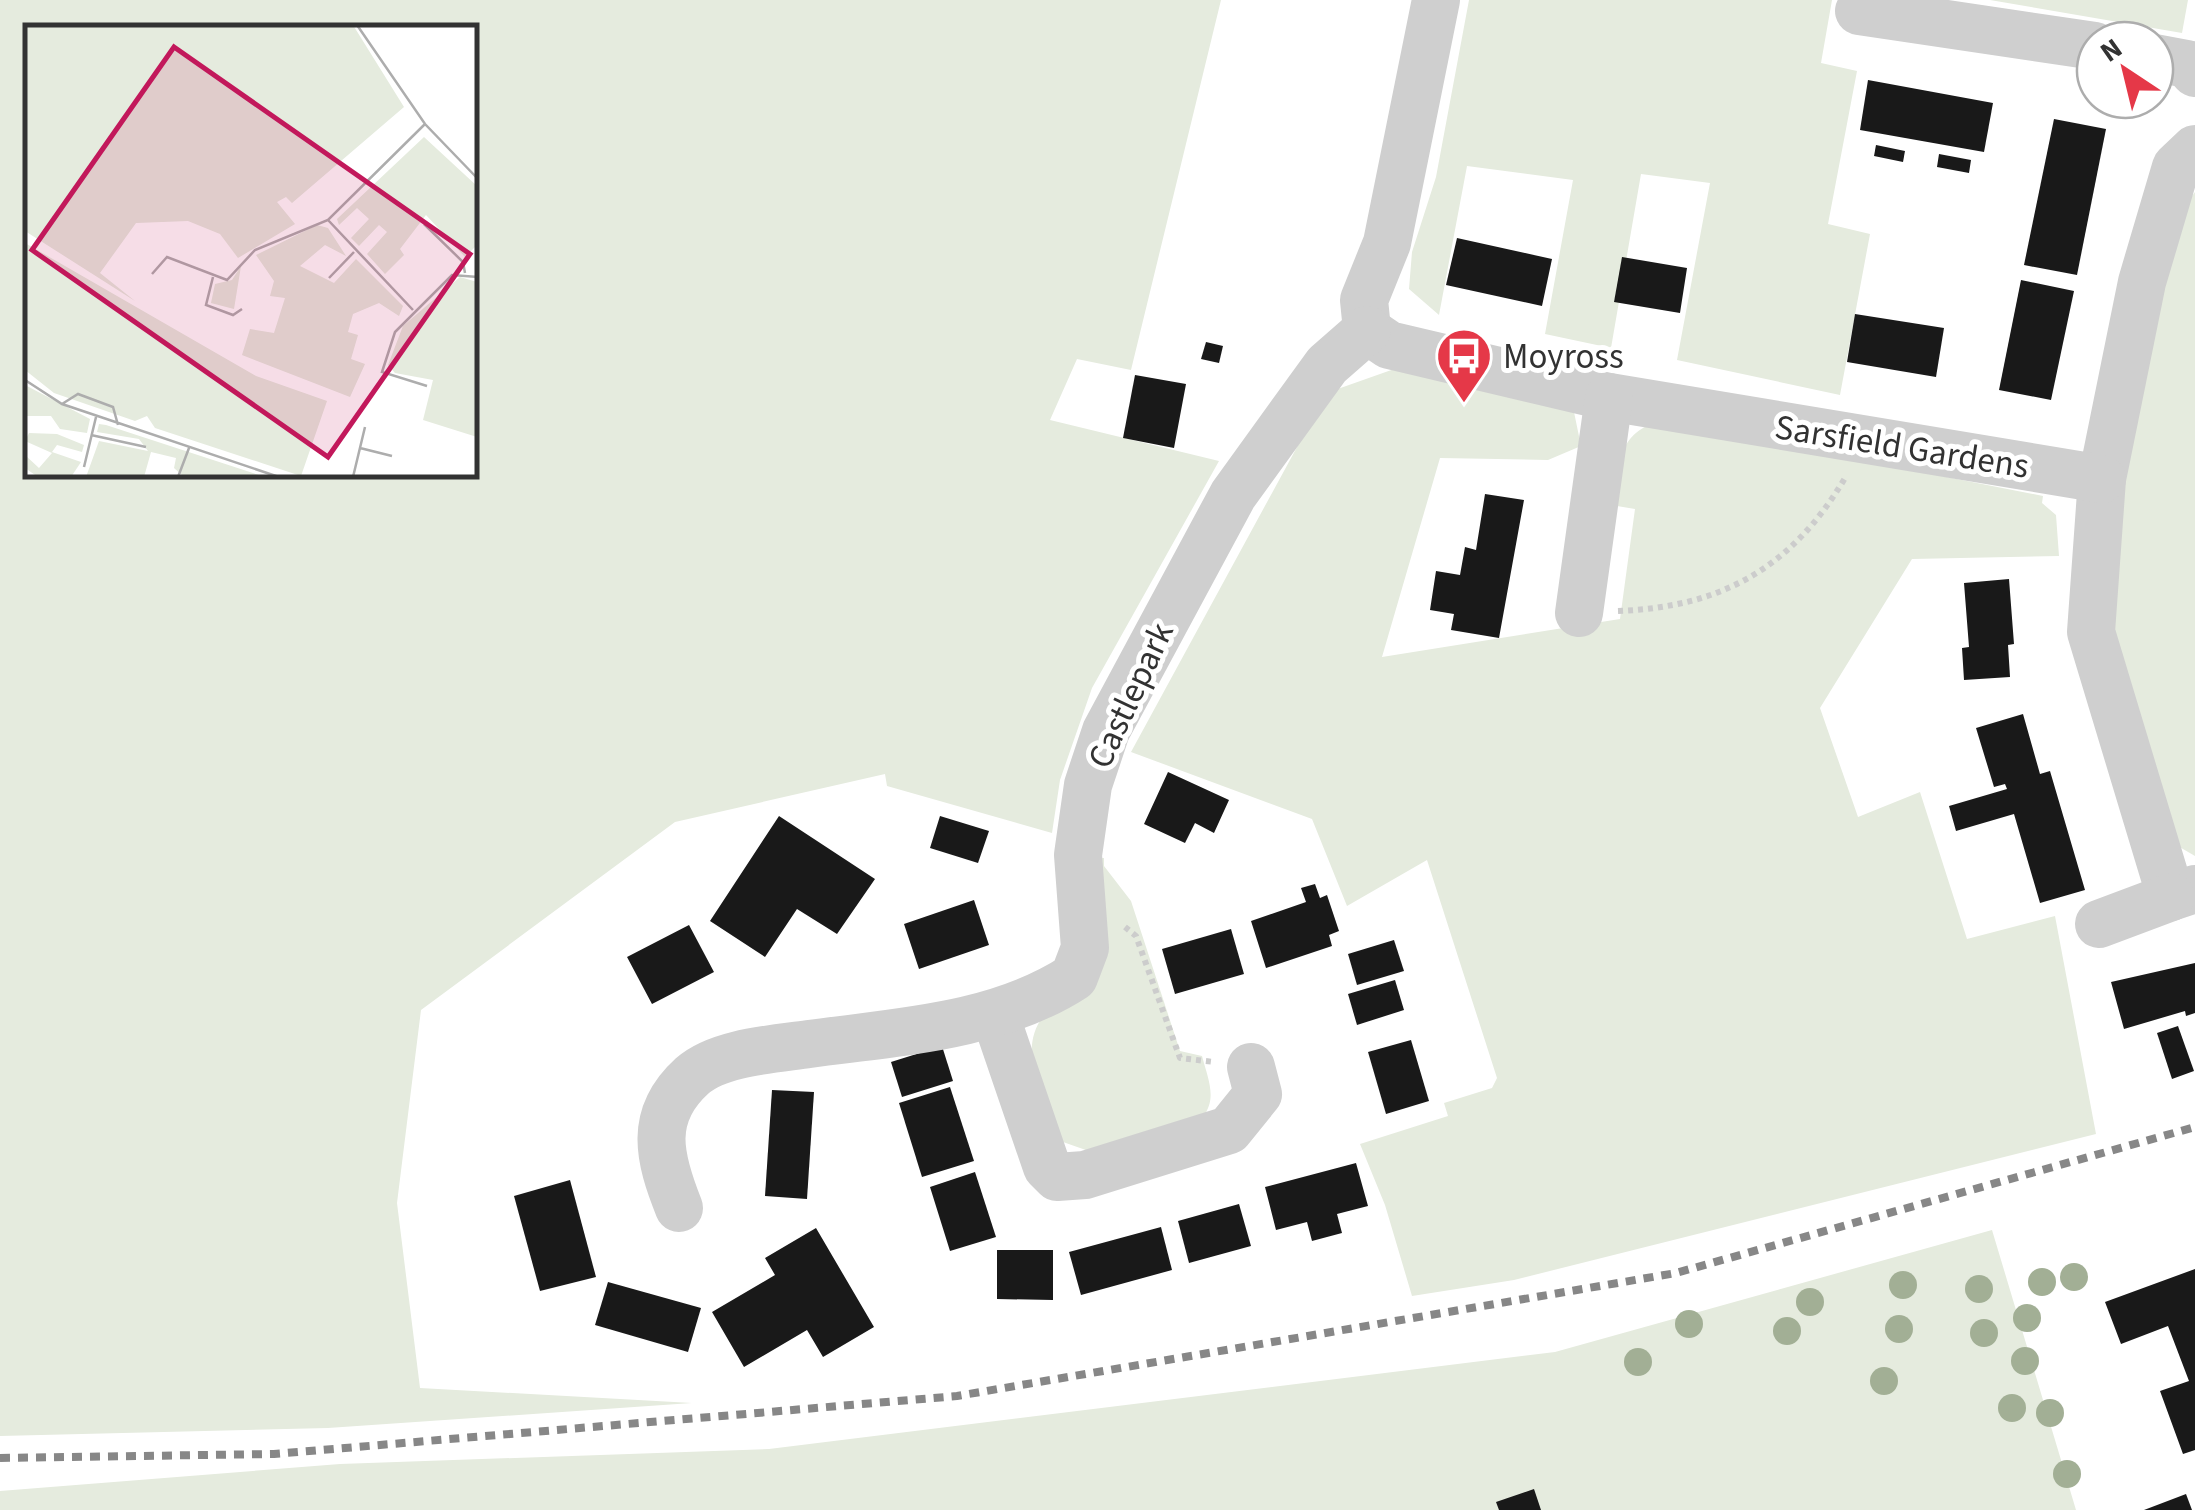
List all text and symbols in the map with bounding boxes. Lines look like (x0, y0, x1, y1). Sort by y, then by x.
north arrow (2075, 20, 2175, 120)
inset map (25, 25, 478, 478)
text: N (2092, 29, 2130, 72)
bus stop icon: Moyross (1434, 326, 1494, 405)
place label: Moyross (1503, 332, 1624, 382)
street label: Sarsfield Gardens (1771, 402, 2032, 492)
street label: Castlepark (1075, 614, 1187, 777)

